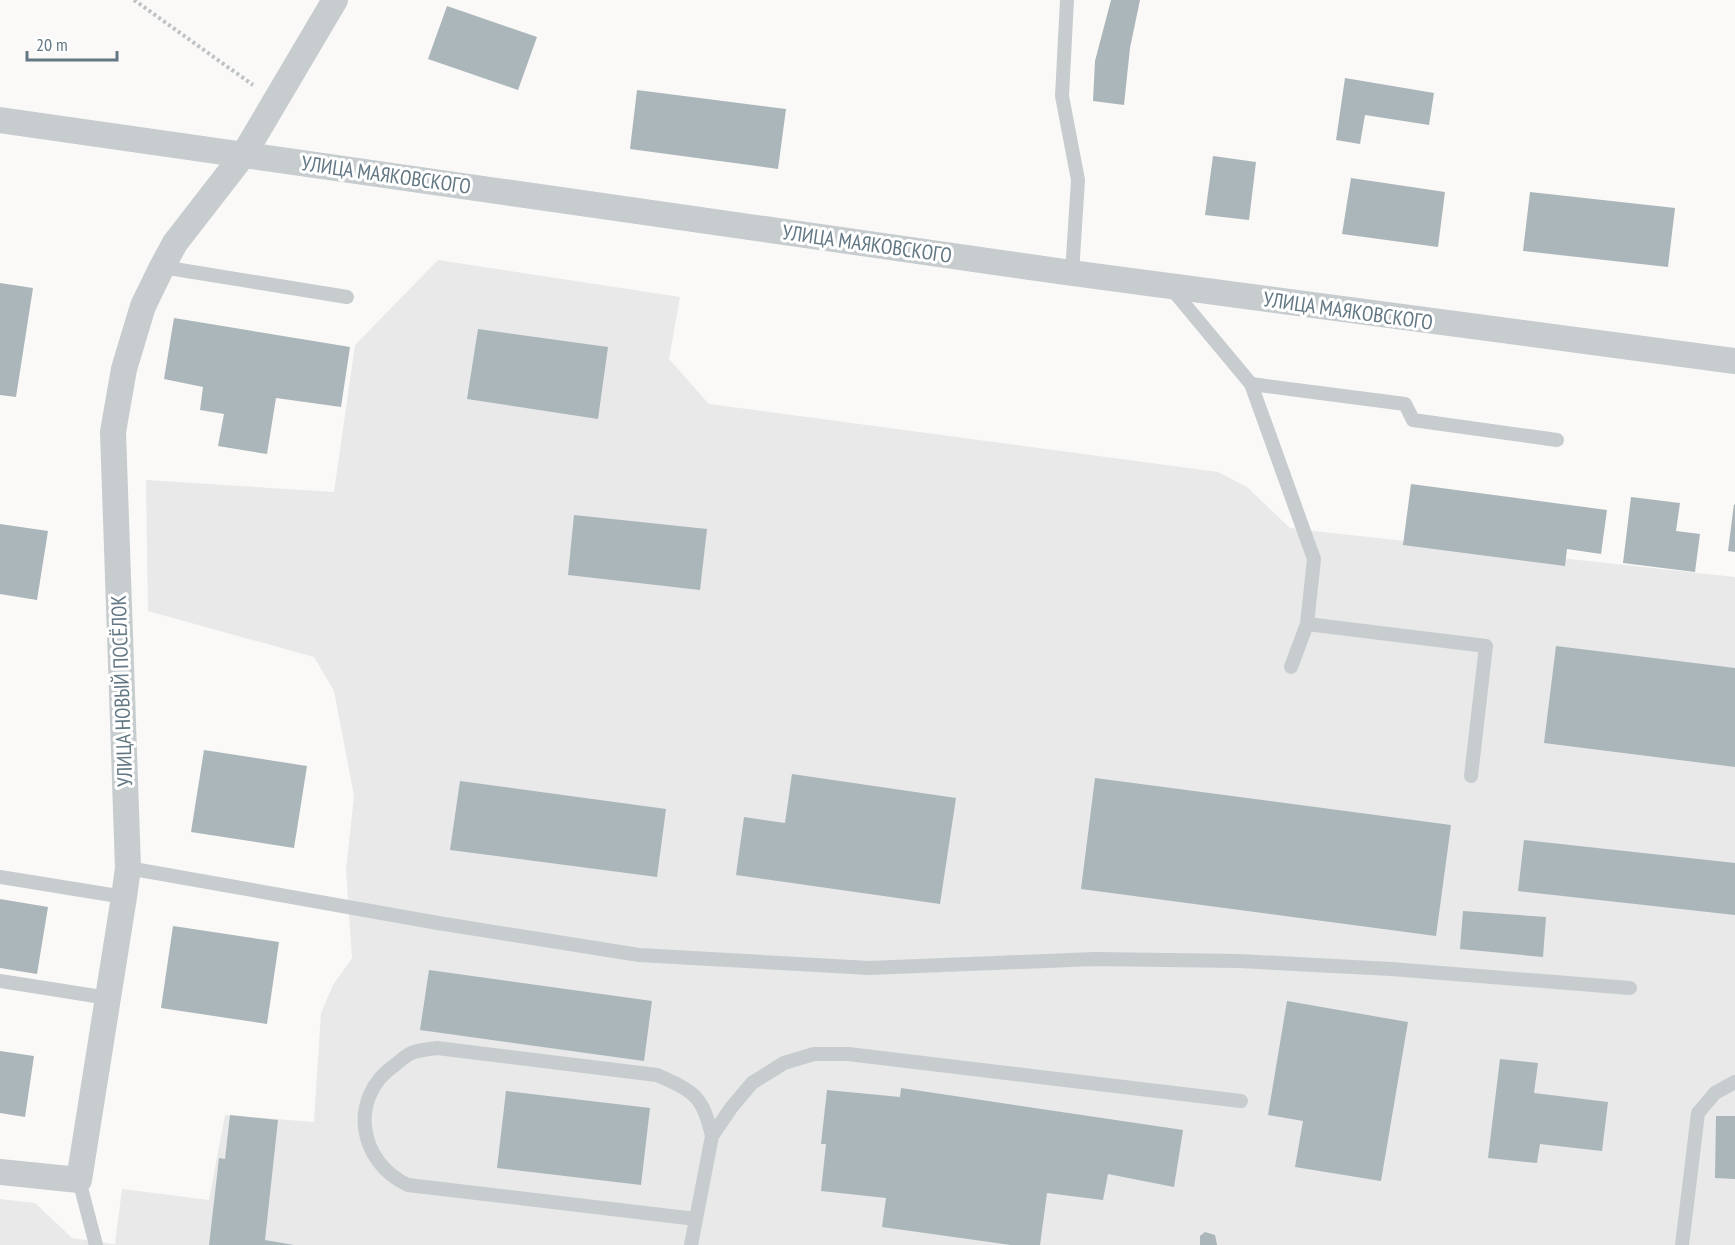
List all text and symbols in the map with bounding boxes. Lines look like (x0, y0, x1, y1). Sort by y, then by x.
scale bar (27, 24, 117, 62)
text: 20 m (36, 33, 68, 56)
street label: УЛИЦА МАЯКОВСКОГО (300, 149, 472, 200)
street label: УЛИЦА МАЯКОВСКОГО (781, 218, 953, 269)
street label: УЛИЦА МАЯКОВСКОГО (1262, 285, 1434, 336)
street label: УЛИЦА НОВЫЙ ПОСЁЛОК (105, 595, 138, 787)

